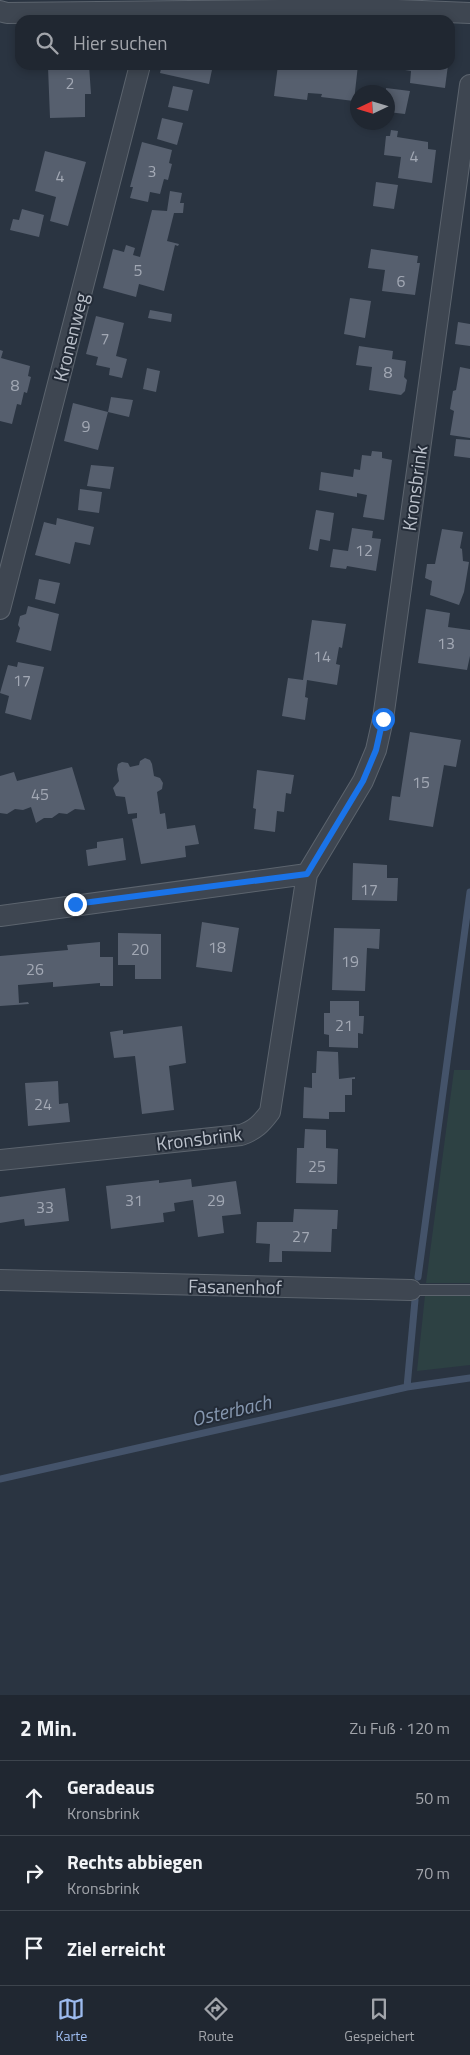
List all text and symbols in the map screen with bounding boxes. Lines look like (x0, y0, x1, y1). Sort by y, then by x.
search box (15, 15, 455, 70)
text: Hier suchen (73, 28, 168, 57)
icon: search (33, 29, 61, 57)
house number: 2 (66, 71, 74, 95)
north arrow (350, 85, 395, 130)
house number: 4 (410, 144, 419, 168)
house number: 3 (148, 159, 156, 183)
house number: 4 (56, 164, 65, 188)
house number: 5 (134, 258, 143, 282)
house number: 6 (397, 269, 406, 293)
street label: Kronenweg (45, 289, 95, 385)
house number: 7 (101, 326, 109, 350)
house number: 8 (384, 360, 393, 384)
house number: 8 (11, 373, 20, 397)
house number: 9 (82, 414, 91, 438)
street label: Kronsbrink (394, 443, 434, 533)
house number: 12 (355, 538, 373, 562)
house number: 13 (437, 631, 455, 655)
house number: 14 (313, 644, 331, 668)
house number: 17 (13, 668, 31, 692)
route start (372, 708, 395, 731)
house number: 15 (412, 770, 430, 794)
house number: 45 (31, 782, 49, 806)
house number: 17 (360, 877, 378, 901)
route end (64, 893, 87, 916)
house number: 18 (208, 935, 226, 959)
house number: 20 (131, 937, 149, 961)
house number: 19 (341, 949, 359, 973)
house number: 26 (26, 957, 44, 981)
house number: 21 (335, 1013, 353, 1037)
house number: 24 (34, 1092, 52, 1116)
street label: Kronsbrink (154, 1118, 244, 1158)
house number: 25 (308, 1154, 326, 1178)
house number: 31 (125, 1188, 143, 1212)
house number: 29 (207, 1188, 225, 1212)
house number: 33 (36, 1195, 54, 1219)
house number: 27 (292, 1224, 310, 1248)
street label: Fasanenhof (188, 1271, 283, 1301)
water label: Osterbach (188, 1386, 275, 1434)
text: 2 Min. (20, 1712, 77, 1744)
text: Zu Fuß · 120 m (349, 1716, 450, 1740)
text: Geradeaus (67, 1772, 154, 1801)
icon: ahead (20, 1784, 48, 1812)
text: 50 m (415, 1786, 450, 1810)
text: Kronsbrink (67, 1801, 140, 1825)
text: Rechts abbiegen (67, 1847, 203, 1876)
icon: right (20, 1859, 48, 1887)
text: 70 m (415, 1861, 450, 1885)
text: Kronsbrink (67, 1876, 140, 1900)
icon: arrive (20, 1934, 48, 1962)
text: Ziel erreicht (67, 1934, 165, 1963)
tab: Karte (55, 1995, 87, 2046)
tab: Route (198, 1995, 233, 2046)
tab: Gespeichert (344, 1995, 415, 2046)

